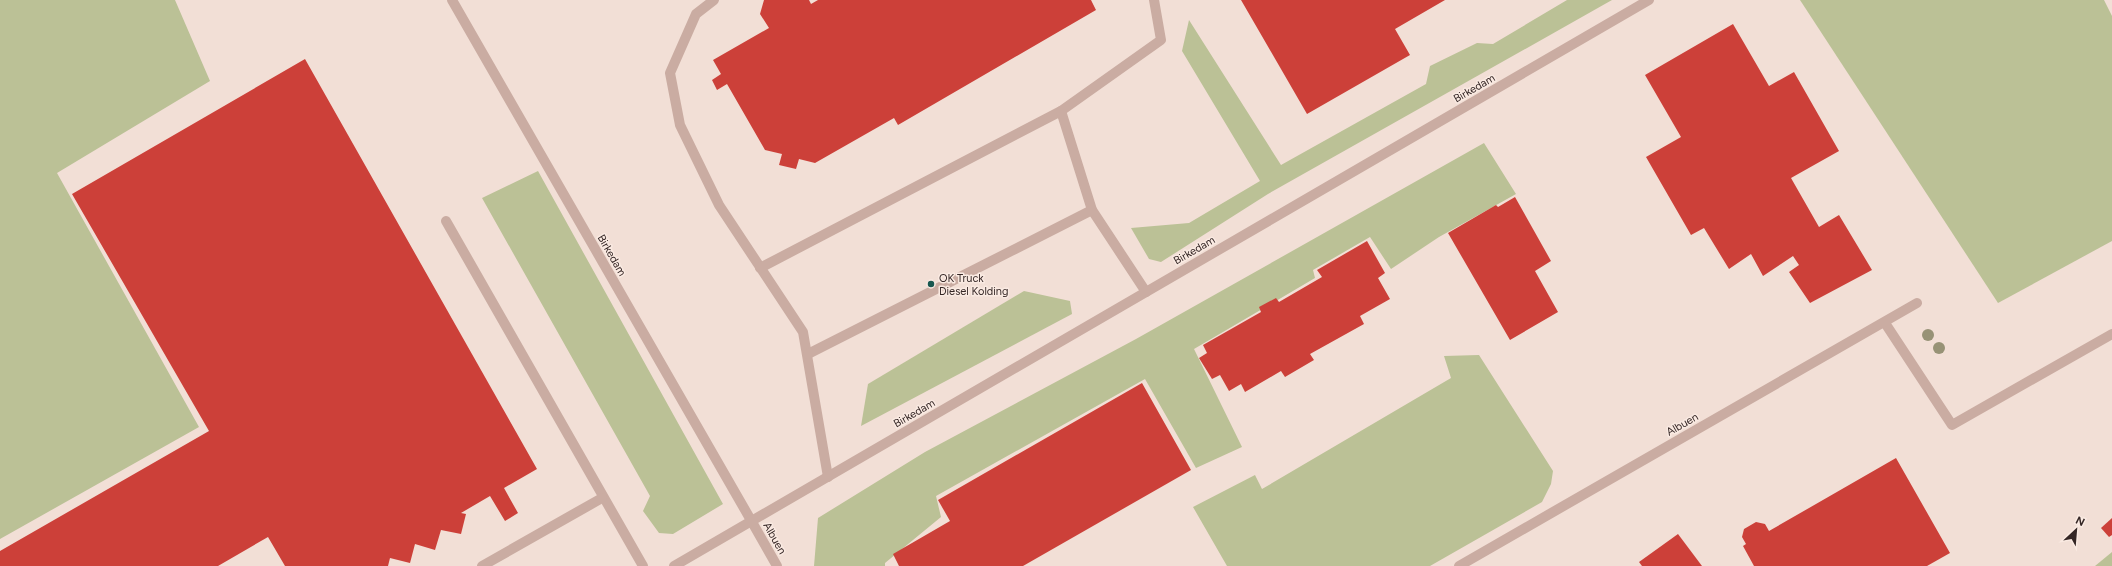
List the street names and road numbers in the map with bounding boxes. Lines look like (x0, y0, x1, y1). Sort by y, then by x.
street label: Birkedam (1451, 71, 1497, 105)
street label: Birkedam (595, 232, 629, 278)
street label: Birkedam (1171, 233, 1217, 267)
street label: Birkedam (891, 396, 937, 430)
street label: Albuen (1664, 410, 1700, 439)
street label: Albuen (760, 520, 789, 556)

